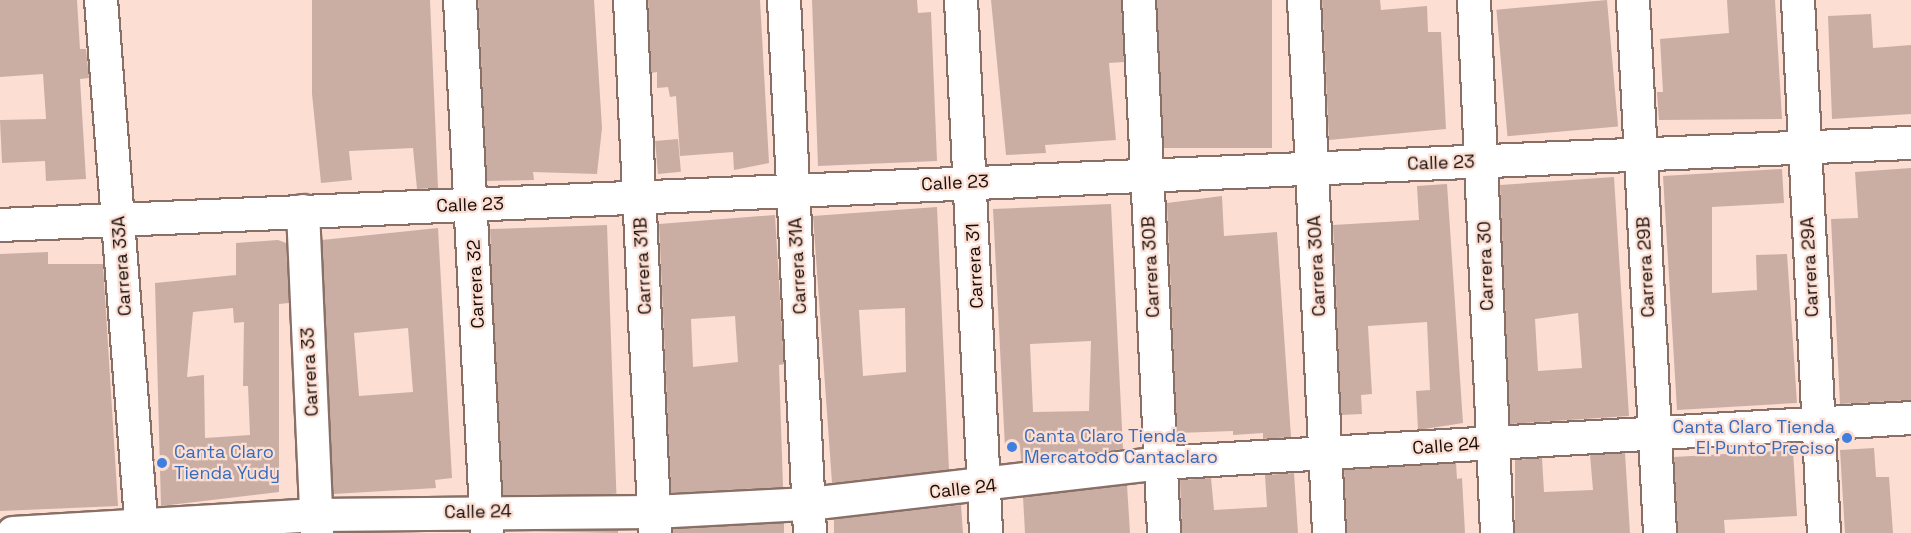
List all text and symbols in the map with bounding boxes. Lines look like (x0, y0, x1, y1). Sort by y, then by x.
street label: Calle 23 (1407, 151, 1475, 175)
street label: Calle 23 (921, 170, 989, 196)
street label: Calle 23 (436, 193, 504, 217)
street label: Carrera 33A (108, 215, 136, 317)
street label: Carrera 30A (1304, 215, 1330, 317)
street label: Carrera 30B (1138, 216, 1164, 318)
street label: Carrera 29B (1633, 216, 1659, 318)
street label: Carrera 29A (1797, 216, 1823, 318)
street label: Carrera 31B (630, 217, 656, 315)
street label: Carrera 31A (785, 217, 811, 315)
street label: Carrera 30 (1474, 221, 1498, 311)
street label: Carrera 31 (962, 223, 988, 309)
street label: Carrera 32 (463, 239, 489, 329)
street label: Carrera 33 (297, 327, 323, 417)
place label: Canta Claro Tienda El Punto Preciso (1672, 417, 1835, 460)
place label: Canta Claro Tienda Mercatodo Cantaclaro (1024, 426, 1218, 468)
marker: Canta Claro Tienda El Punto Preciso (1840, 431, 1854, 445)
street label: Calle 24 (1412, 433, 1480, 459)
marker: Canta Claro Tienda Mercatodo Cantaclaro (1005, 440, 1019, 454)
place label: Canta Claro Tienda Yudy (174, 442, 280, 484)
marker: Canta Claro Tienda Yudy (155, 456, 169, 470)
street label: Calle 24 (928, 475, 998, 503)
street label: Calle 24 (444, 501, 512, 523)

